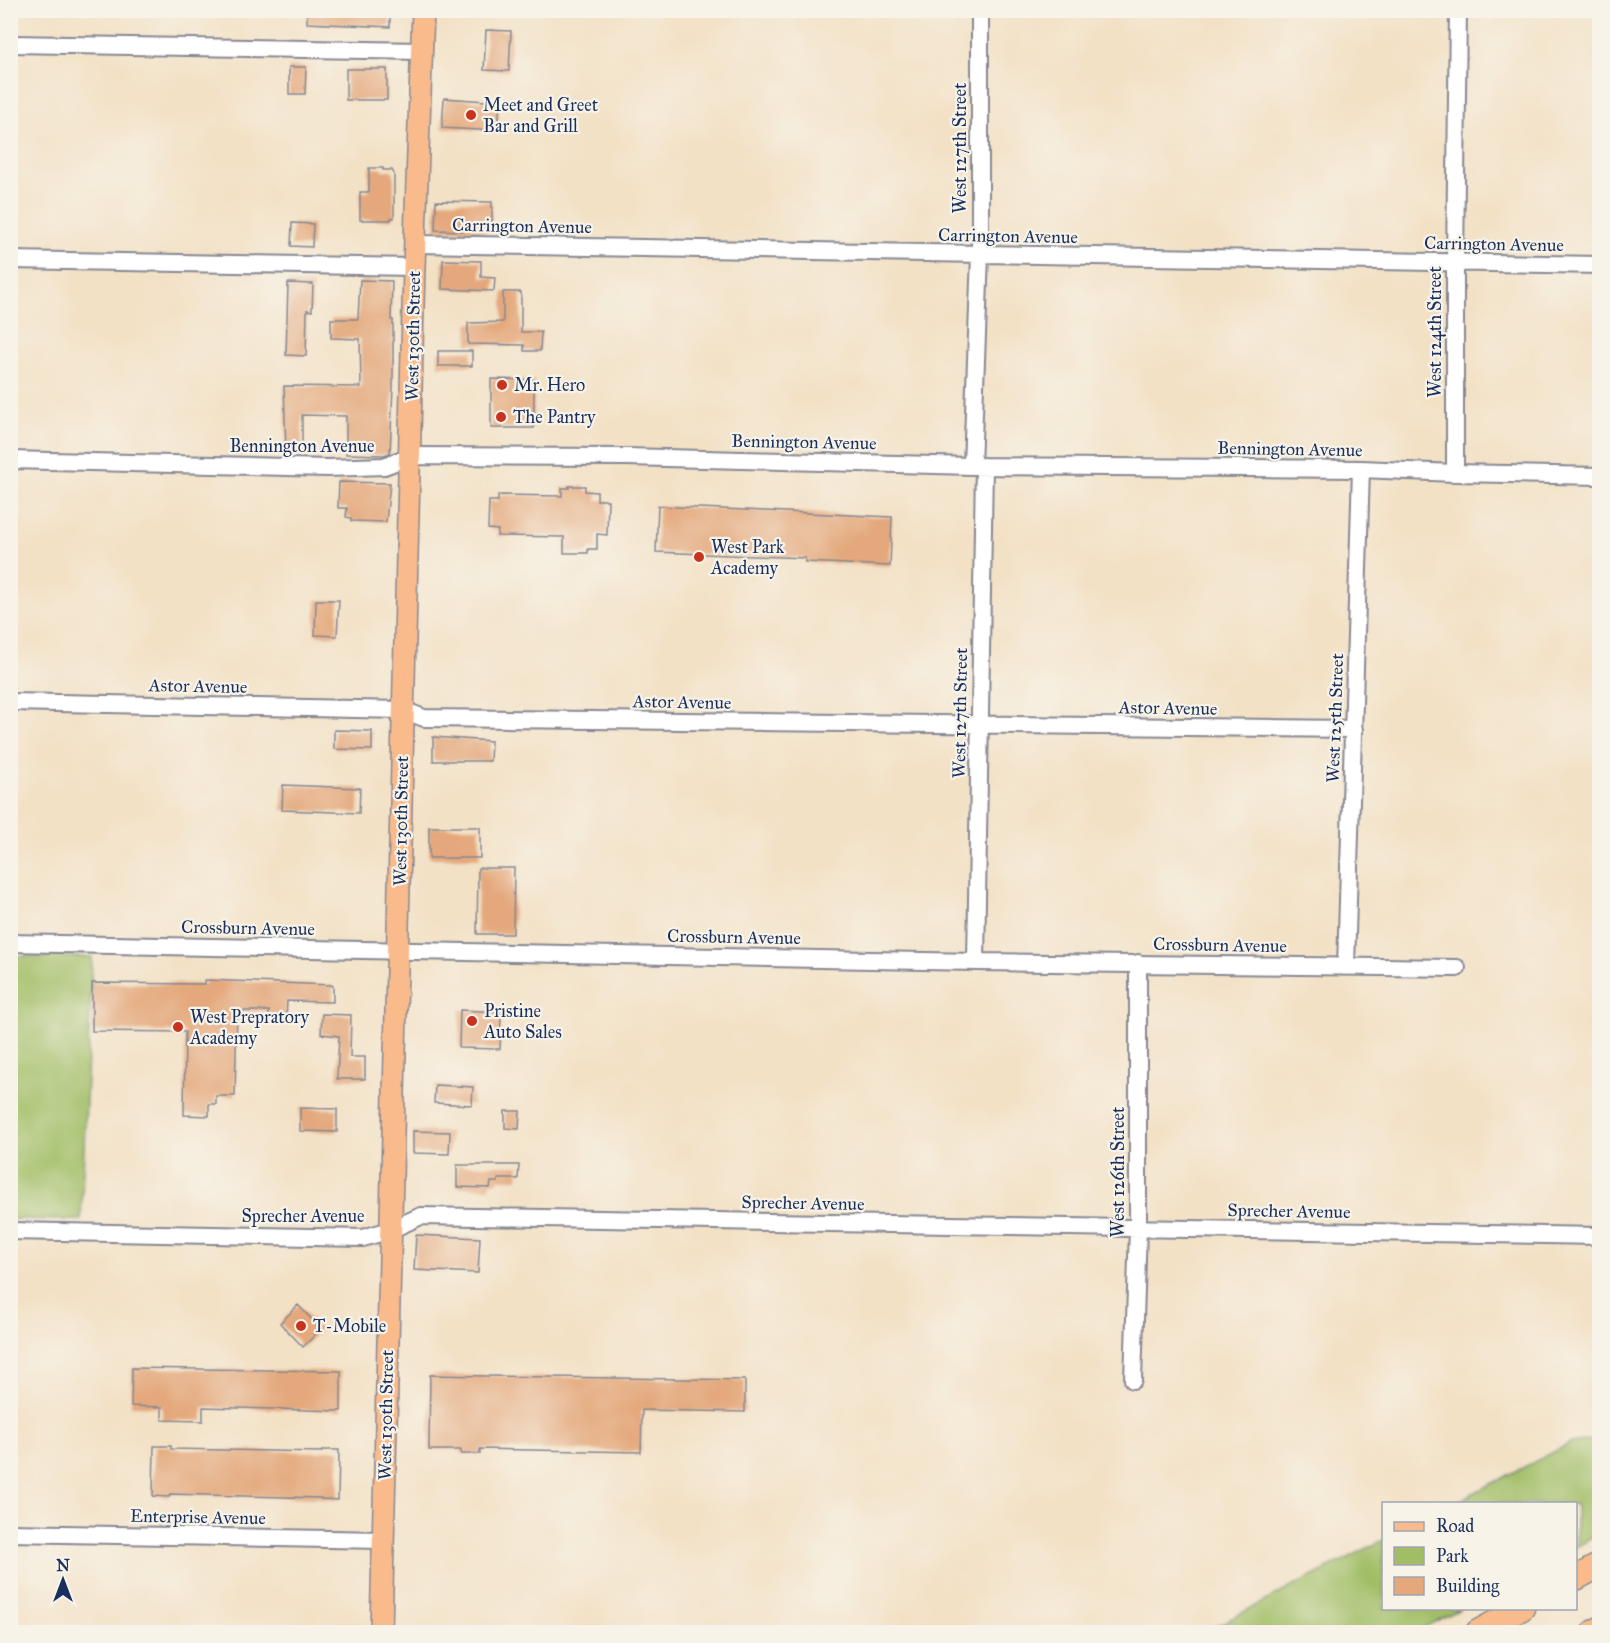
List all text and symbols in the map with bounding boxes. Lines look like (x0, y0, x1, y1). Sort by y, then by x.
street label: West 127th Street (949, 82, 971, 213)
place label: Meet and Greet Bar and Grill (483, 94, 599, 137)
marker: Meet and Greet Bar and Grill (464, 108, 478, 122)
street label: Carrington Avenue (452, 214, 592, 239)
street label: Carrington Avenue (938, 224, 1078, 249)
street label: Carrington Avenue (1424, 232, 1564, 257)
street label: West 124th Street (1424, 266, 1446, 398)
street label: West 130th Street (401, 270, 425, 401)
place label: Mr. Hero (514, 374, 585, 396)
marker: Mr. Hero (495, 378, 509, 392)
place label: The Pantry (513, 406, 596, 428)
marker: The Pantry (494, 410, 508, 424)
street label: Bennington Avenue (731, 430, 877, 455)
street label: Bennington Avenue (229, 435, 375, 458)
street label: Bennington Avenue (1217, 437, 1363, 462)
place label: West Park Academy (710, 536, 785, 579)
marker: West Park Academy (692, 550, 706, 564)
street label: West 127th Street (948, 647, 972, 779)
street label: West 125th Street (1322, 652, 1348, 783)
street label: Astor Avenue (147, 674, 248, 698)
street label: Astor Avenue (631, 690, 732, 714)
street label: Astor Avenue (1117, 696, 1218, 720)
street label: West 130th Street (389, 755, 413, 886)
street label: Crossburn Avenue (181, 916, 315, 940)
street label: Crossburn Avenue (667, 925, 801, 949)
street label: Crossburn Avenue (1153, 933, 1287, 957)
place label: Pristine Auto Sales (483, 1000, 562, 1043)
place label: West Prepratory Academy (189, 1006, 310, 1049)
marker: Pristine Auto Sales (465, 1014, 479, 1028)
marker: West Prepratory Academy (171, 1020, 185, 1034)
street label: West 126th Street (1107, 1106, 1129, 1237)
street label: Sprecher Avenue (741, 1191, 865, 1215)
street label: Sprecher Avenue (1227, 1199, 1351, 1223)
street label: Sprecher Avenue (241, 1205, 365, 1227)
place label: T-Mobile (313, 1315, 386, 1337)
marker: T-Mobile (294, 1319, 308, 1333)
street label: West 130th Street (374, 1349, 398, 1480)
legend (1382, 1502, 1577, 1610)
street label: Enterprise Avenue (130, 1505, 266, 1529)
text: Road (1436, 1515, 1474, 1537)
text: Park (1436, 1545, 1469, 1567)
north arrow (33, 1550, 93, 1610)
text: N (56, 1556, 70, 1575)
text: Building (1436, 1575, 1500, 1598)

